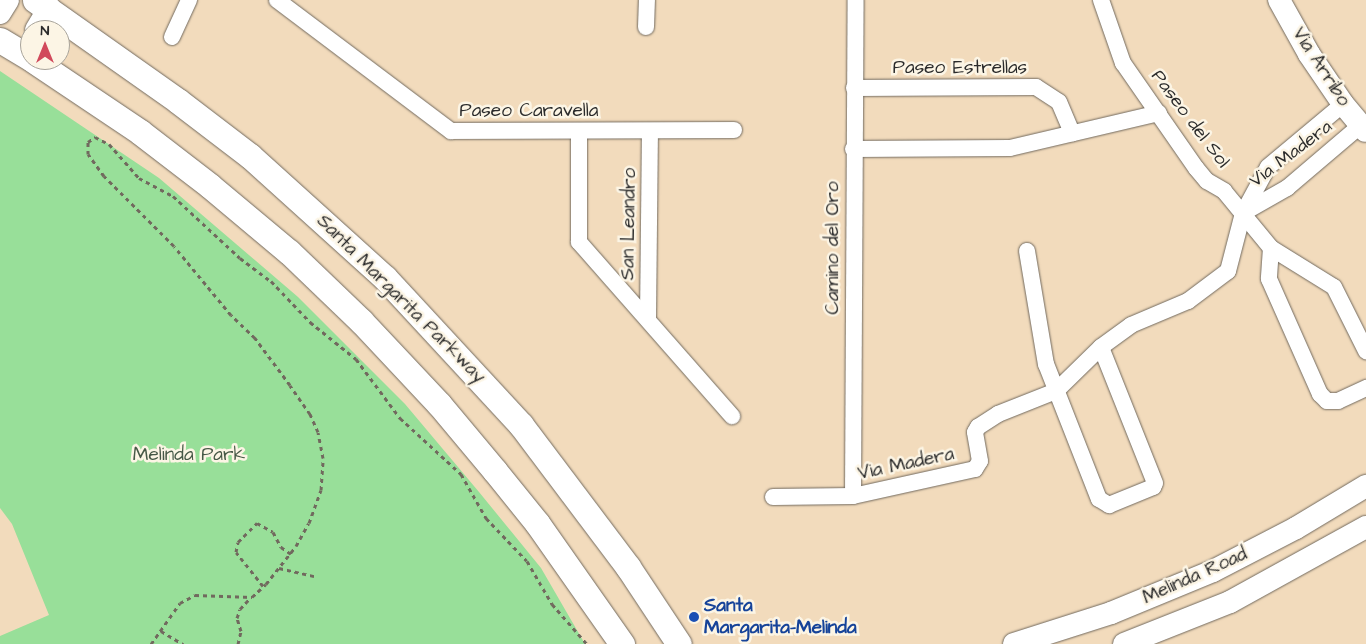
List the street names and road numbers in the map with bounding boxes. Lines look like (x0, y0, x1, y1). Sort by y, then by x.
street label: Via Arribo (1287, 23, 1355, 111)
street label: Paseo Estrellas (893, 57, 1027, 79)
street label: Paseo del Sol (1146, 66, 1234, 172)
street label: Paseo Caravella (460, 100, 598, 122)
street label: Via Madera (1245, 116, 1337, 192)
street label: San Leandro (617, 168, 641, 280)
street label: Camino del Oro (822, 181, 844, 315)
street label: Santa Margarita Parkway (312, 210, 490, 388)
street label: Via Madera (856, 443, 956, 485)
street label: Melinda Road (1139, 543, 1251, 609)

